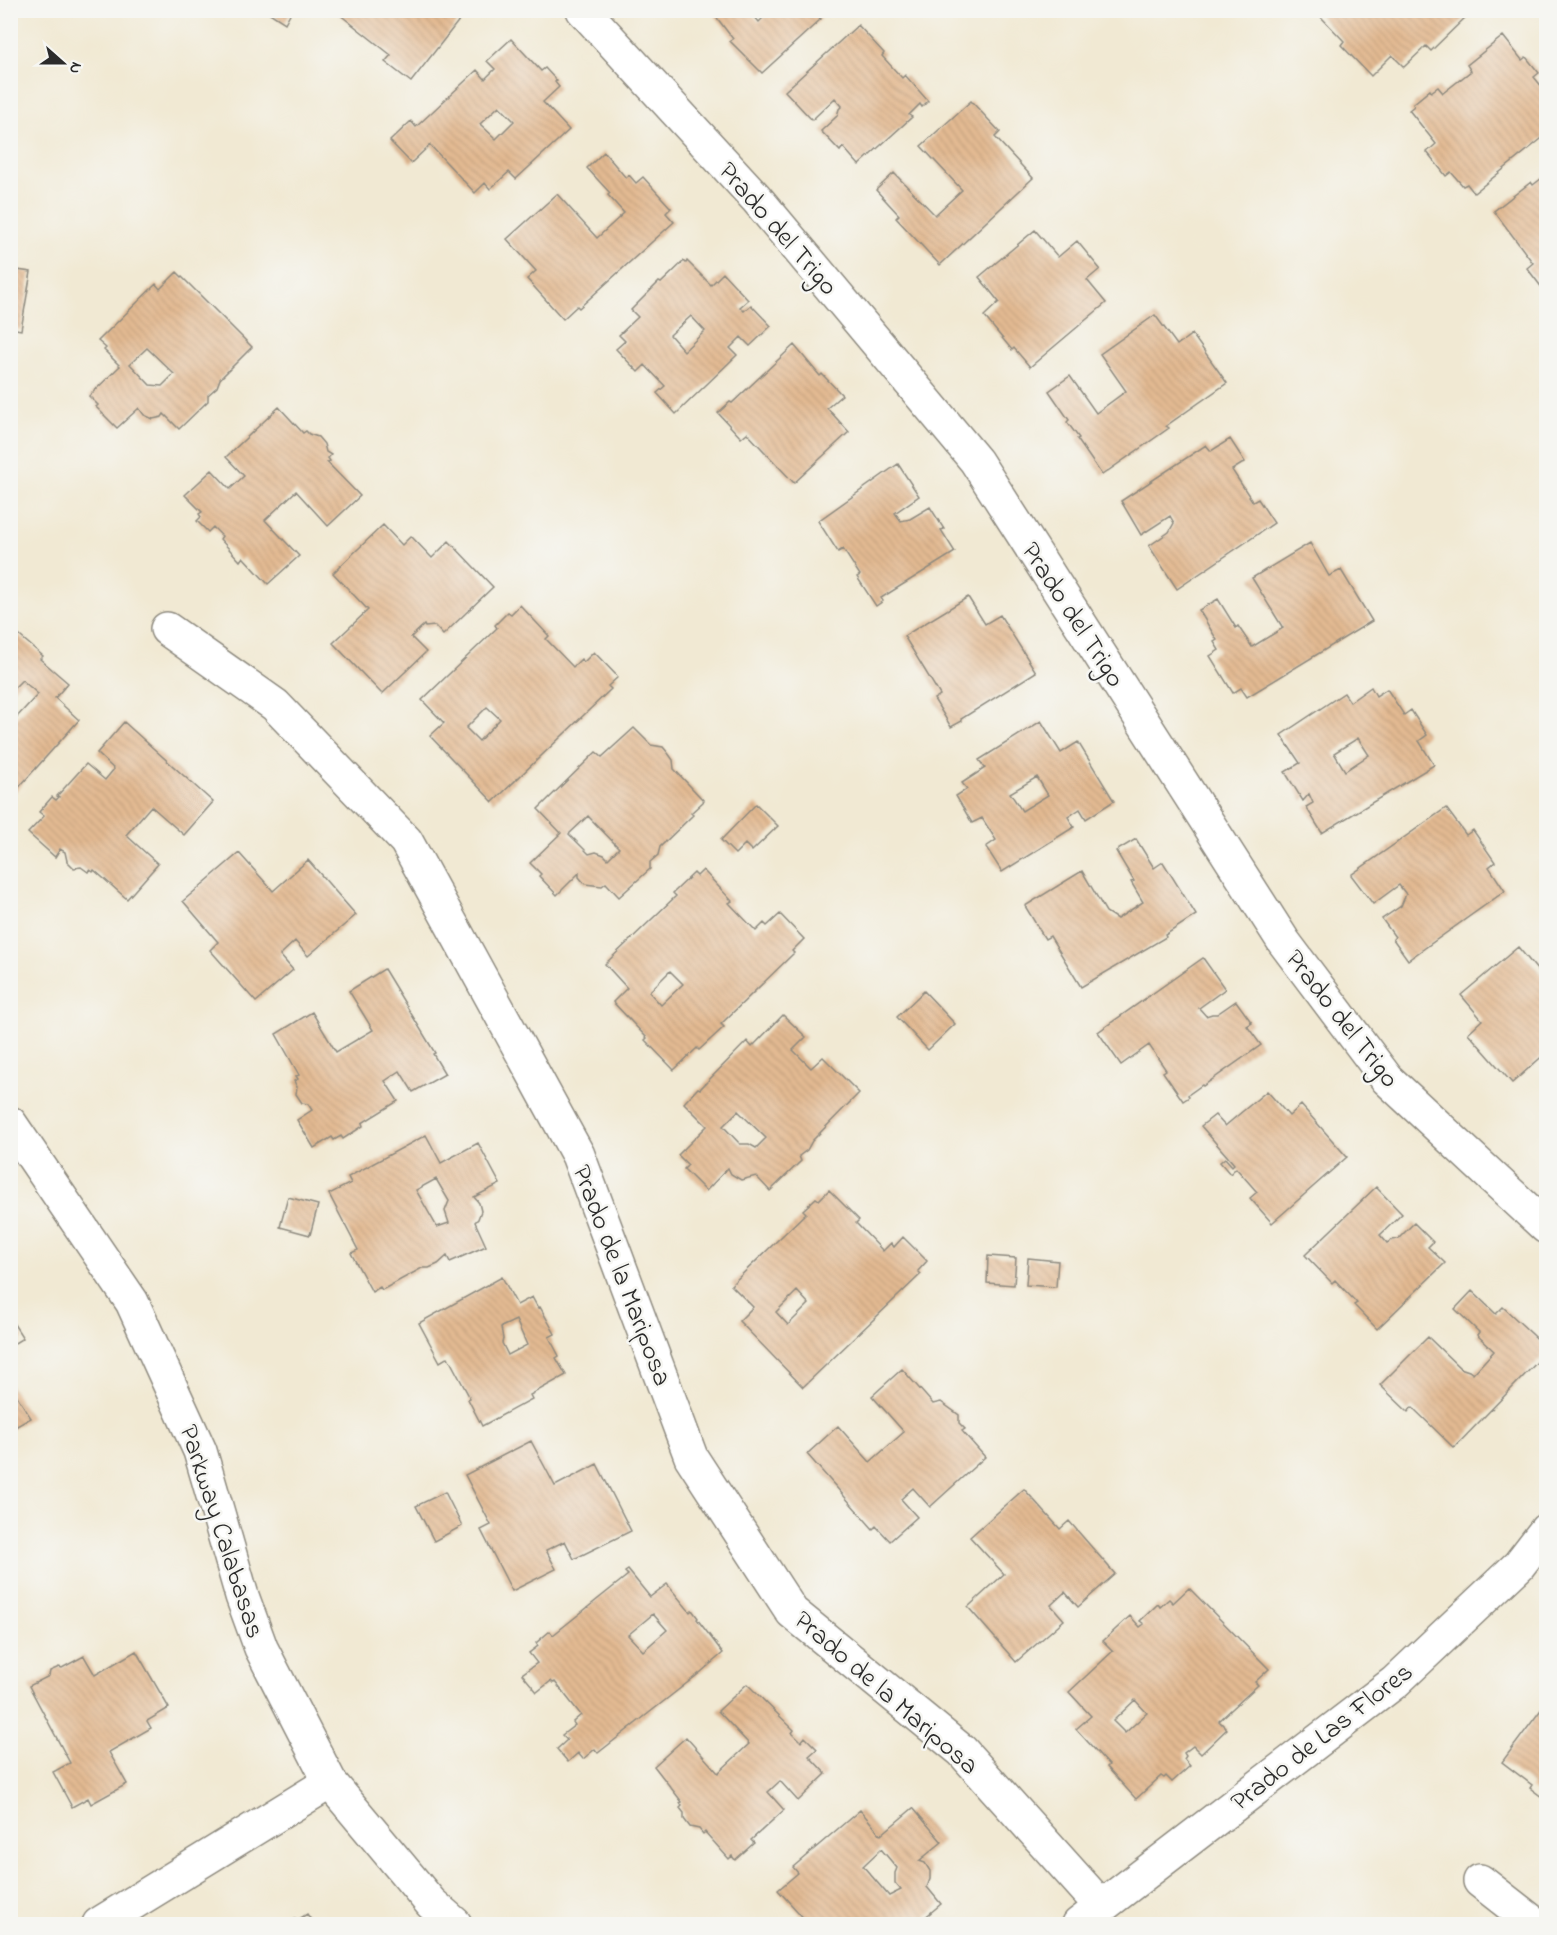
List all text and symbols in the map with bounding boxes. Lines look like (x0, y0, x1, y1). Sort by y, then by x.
north arrow (33, 33, 93, 93)
text: N (62, 58, 88, 77)
street label: Prado del Trigo (708, 154, 846, 305)
street label: Prado del Trigo (1010, 535, 1134, 696)
street label: Prado del Trigo (1274, 942, 1408, 1097)
street label: Prado de la Mariposa (561, 1160, 681, 1392)
street label: Parkway Calabasas (168, 1420, 274, 1643)
street label: Prado de la Mariposa (784, 1602, 986, 1785)
street label: Prado de Las Flores (1223, 1654, 1422, 1822)

